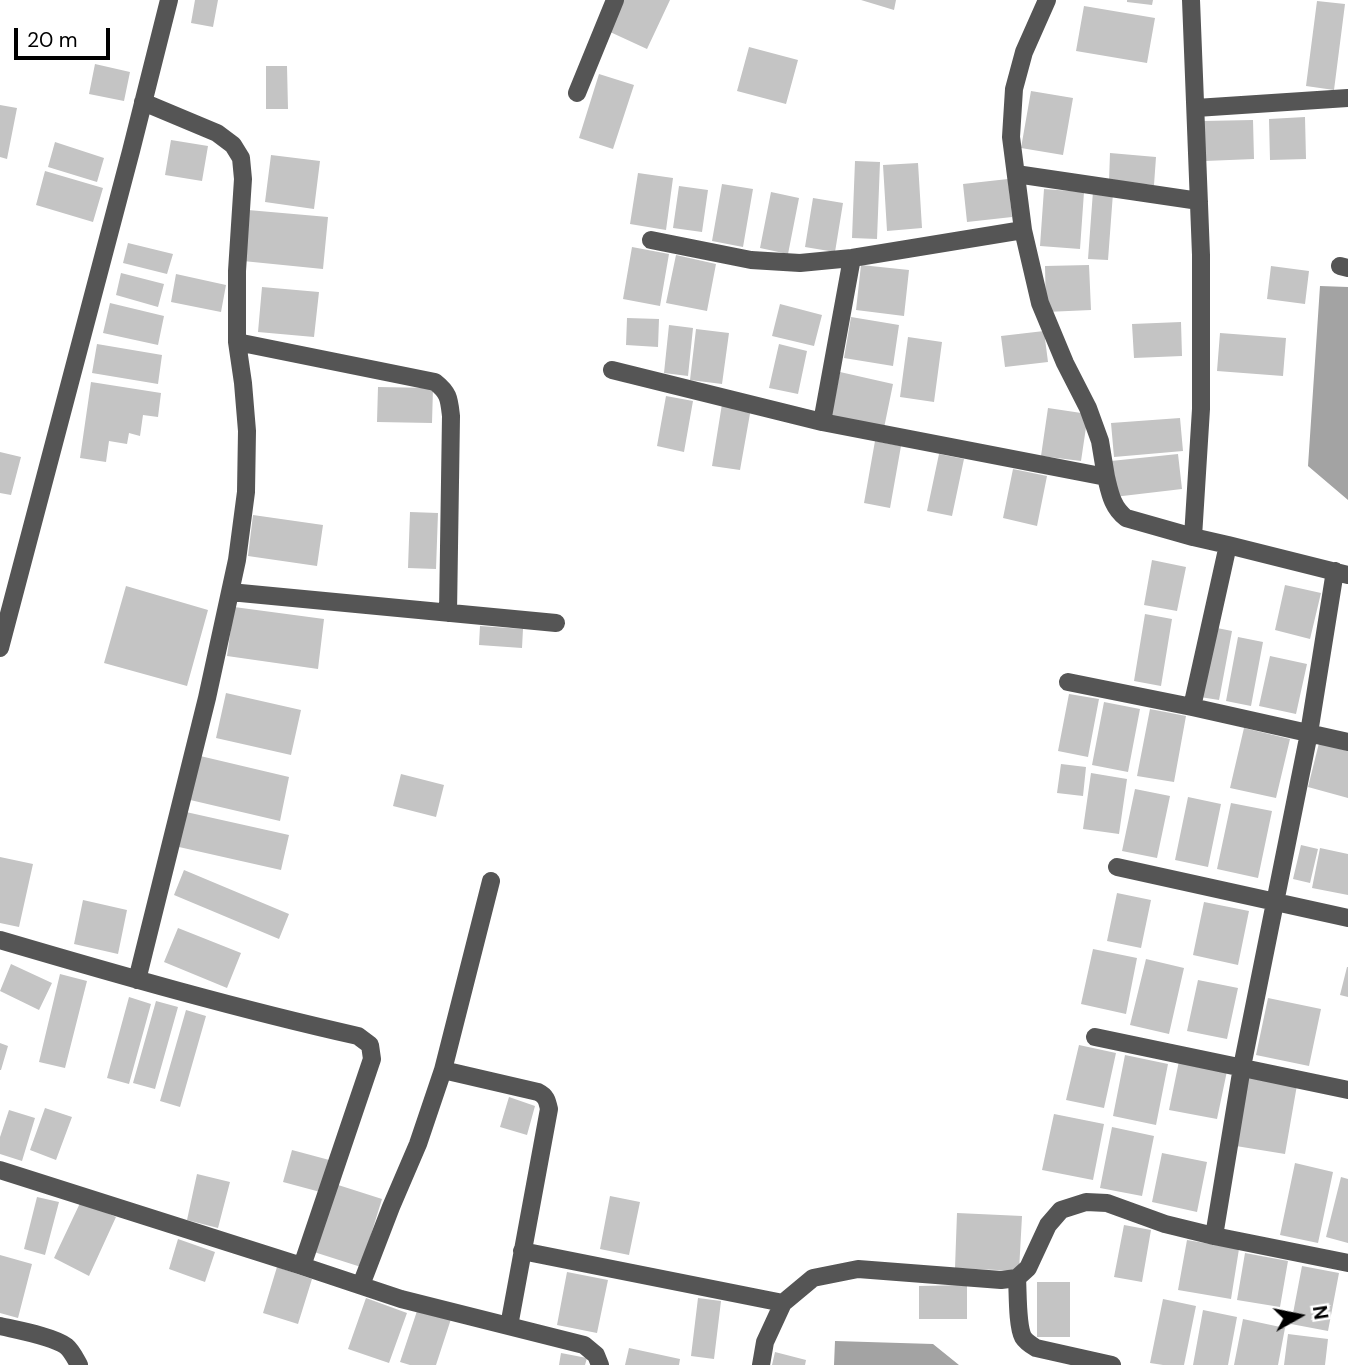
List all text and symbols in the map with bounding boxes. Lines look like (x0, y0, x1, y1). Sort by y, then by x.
scale bar (18, 14, 114, 58)
text: 20 m (27, 26, 78, 54)
north arrow (1264, 1281, 1334, 1351)
text: N (1307, 1304, 1334, 1321)

